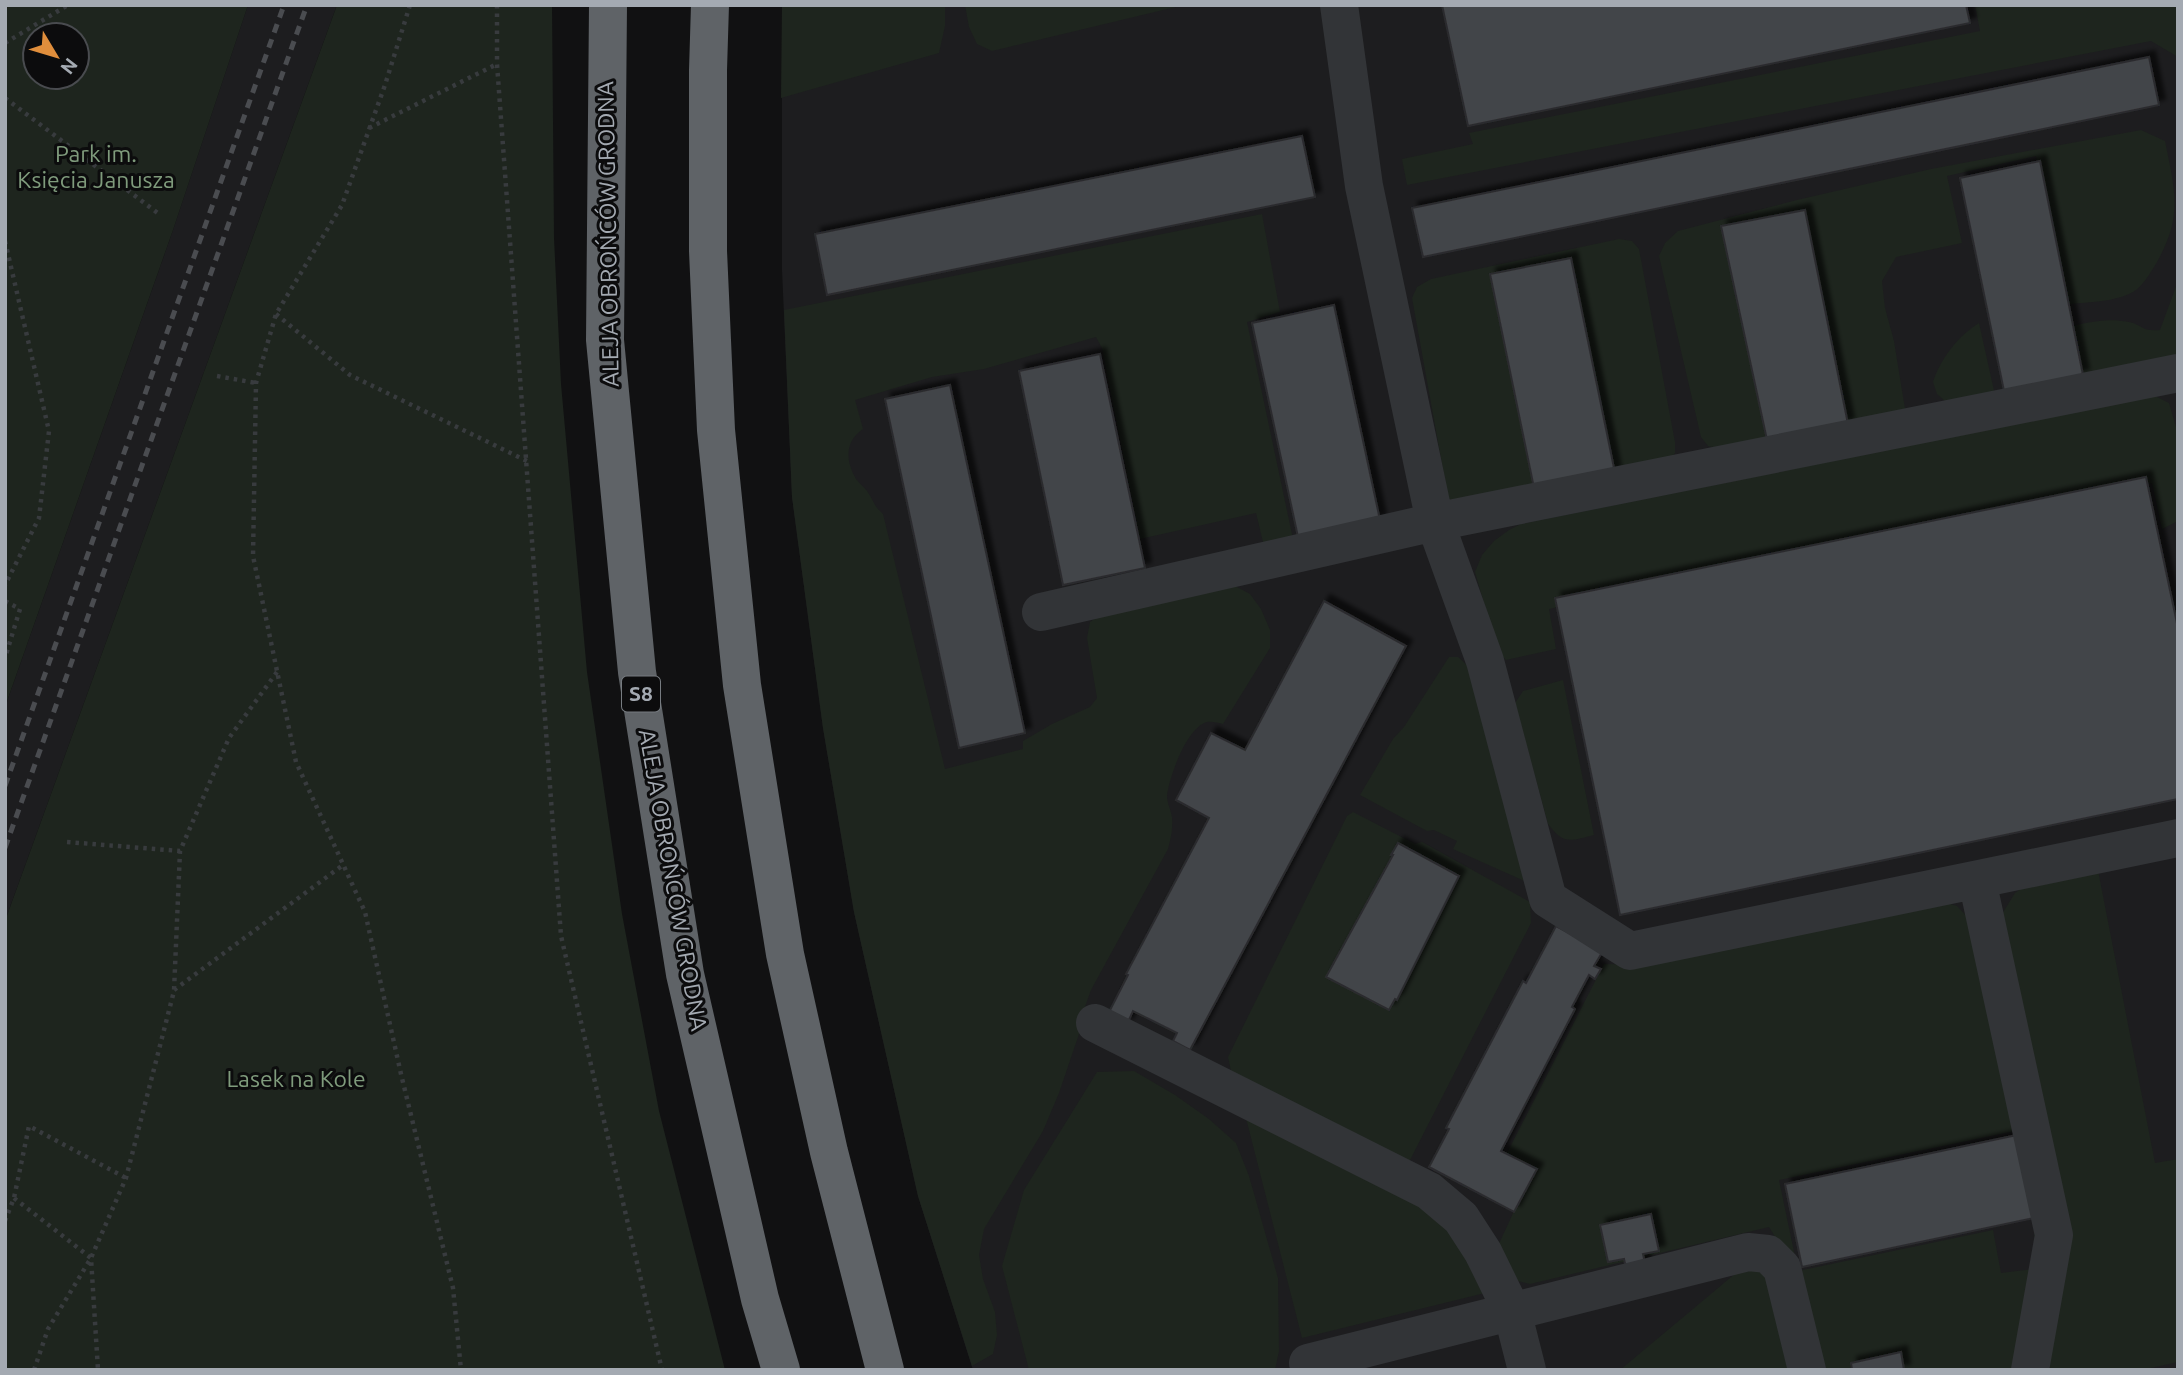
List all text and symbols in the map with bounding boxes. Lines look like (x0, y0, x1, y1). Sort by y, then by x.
north arrow (21, 21, 91, 91)
text: N (56, 54, 82, 79)
street label: ALEJA OBROŃCÓW GRODNA (591, 81, 623, 387)
park label: Park im. Księcia Janusza (17, 141, 175, 192)
road number: S8 (622, 676, 660, 712)
street label: ALEJA OBROŃCÓW GRODNA (635, 727, 713, 1033)
park label: Lasek na Kole (226, 1066, 366, 1091)

